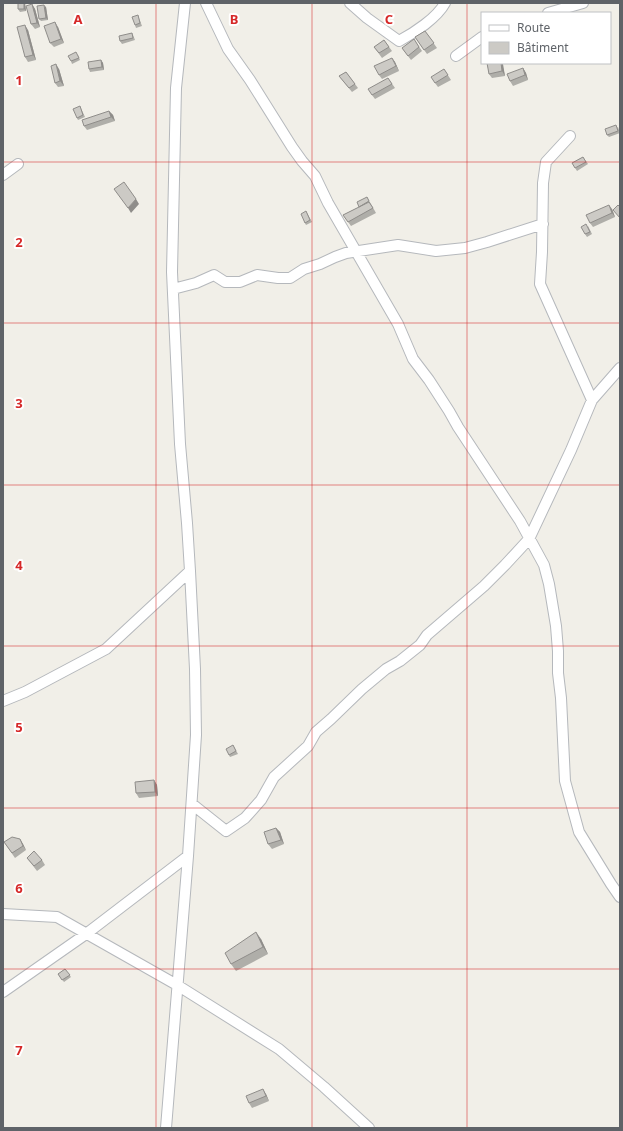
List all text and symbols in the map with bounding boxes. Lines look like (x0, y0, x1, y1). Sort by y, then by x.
text: A (74, 10, 83, 28)
text: B (230, 10, 238, 28)
text: C (385, 10, 393, 28)
legend (481, 12, 611, 64)
text: Route (517, 19, 550, 36)
text: Bâtiment (517, 39, 569, 56)
text: 1 (15, 71, 23, 89)
text: 2 (15, 233, 23, 251)
text: 3 (15, 394, 23, 412)
text: 4 (15, 556, 23, 574)
text: 5 (15, 718, 23, 736)
text: 6 (15, 879, 23, 897)
text: 7 (15, 1041, 23, 1059)

